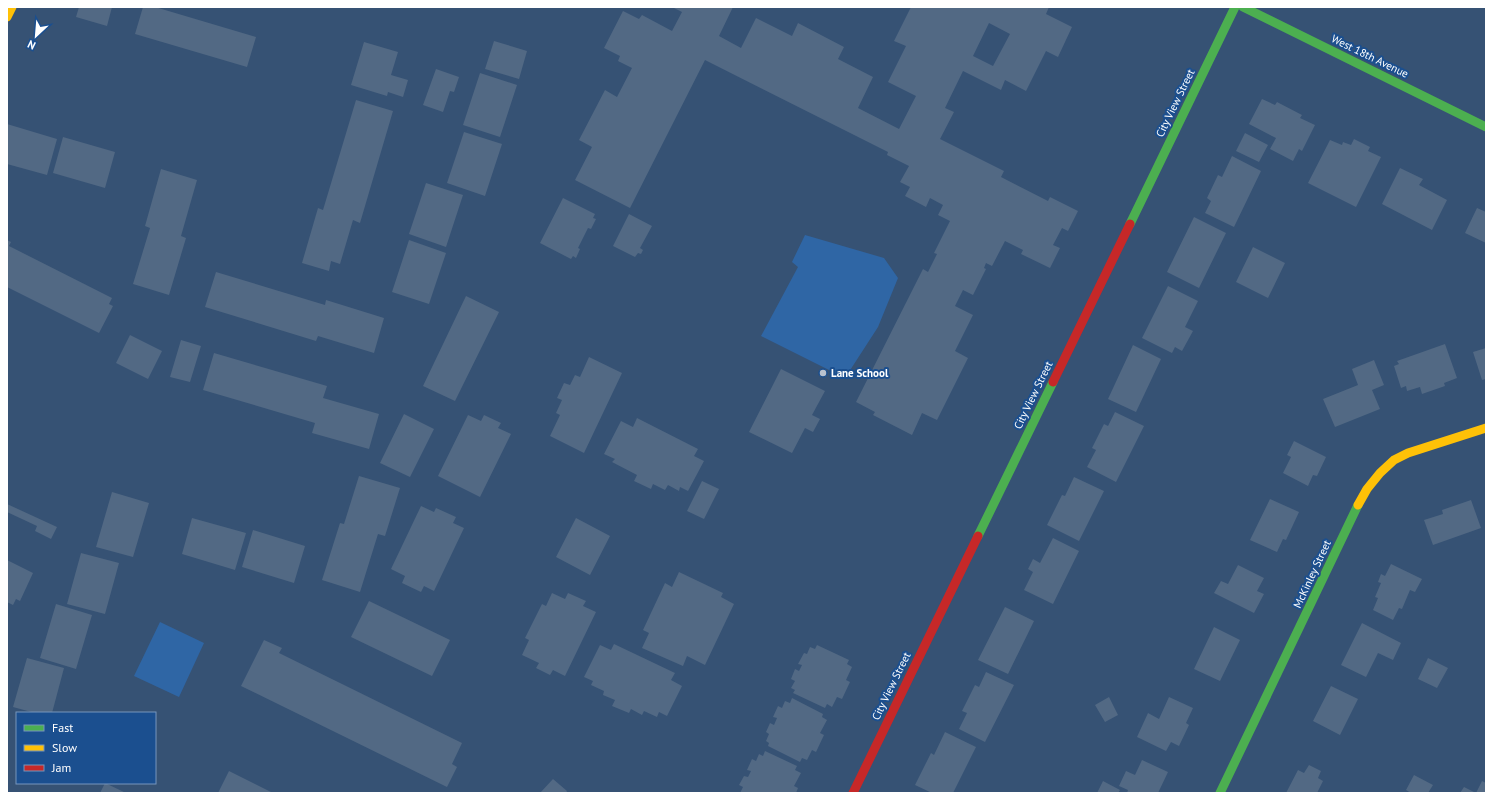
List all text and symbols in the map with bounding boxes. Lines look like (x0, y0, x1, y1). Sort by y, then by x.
north arrow (16, 16, 56, 56)
street label: West 18th Avenue (1329, 31, 1411, 81)
text: N (25, 37, 38, 53)
street label: City View Street (1153, 67, 1198, 139)
street label: City View Street (1011, 359, 1056, 431)
place label: Lane School (831, 366, 889, 380)
marker: Lane School (818, 368, 828, 378)
street label: McKinley Street (1290, 537, 1334, 610)
street label: City View Street (869, 650, 914, 722)
legend (16, 712, 156, 784)
text: Fast (52, 720, 73, 735)
text: Slow (52, 740, 77, 755)
text: Jam (51, 760, 71, 775)

